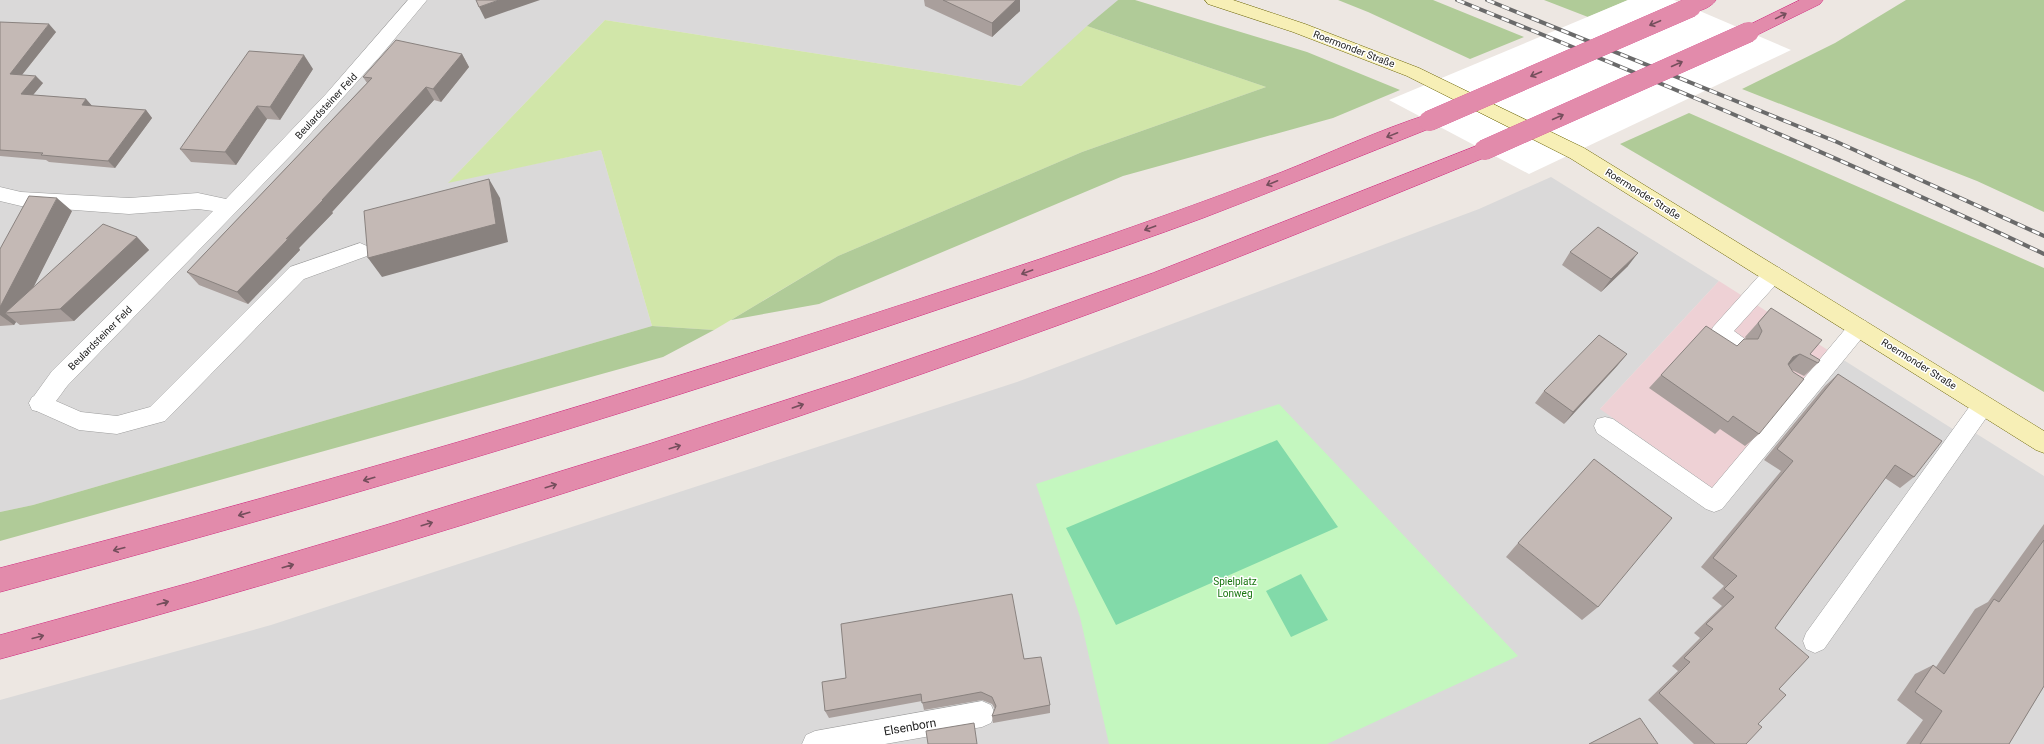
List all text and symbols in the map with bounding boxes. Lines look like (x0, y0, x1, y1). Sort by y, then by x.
one-way arrow (1775, 12, 1787, 19)
one-way arrow (1650, 20, 1662, 27)
street label: Roermonder Straße (1312, 28, 1396, 70)
one-way arrow (1670, 60, 1682, 67)
street label: Beulardsteiner Feld (293, 71, 359, 141)
one-way arrow (1530, 71, 1542, 79)
one-way arrow (1552, 113, 1564, 120)
one-way arrow (1387, 132, 1399, 140)
street label: Roermonder Straße (1603, 166, 1683, 222)
one-way arrow (1266, 180, 1278, 188)
one-way arrow (1143, 225, 1156, 232)
one-way arrow (1022, 268, 1034, 276)
street label: Beulardsteiner Feld (66, 304, 134, 372)
street label: Roermonder Straße (1879, 336, 1959, 392)
one-way arrow (792, 402, 805, 409)
one-way arrow (668, 443, 681, 450)
one-way arrow (363, 476, 376, 483)
one-way arrow (544, 482, 557, 489)
one-way arrow (238, 511, 251, 518)
one-way arrow (420, 520, 433, 527)
one-way arrow (113, 546, 126, 554)
one-way arrow (281, 562, 294, 569)
park label: Spielplatz Lonweg (1213, 576, 1257, 599)
one-way arrow (156, 599, 169, 606)
one-way arrow (31, 633, 44, 640)
street label: Elsenborn (883, 715, 937, 739)

